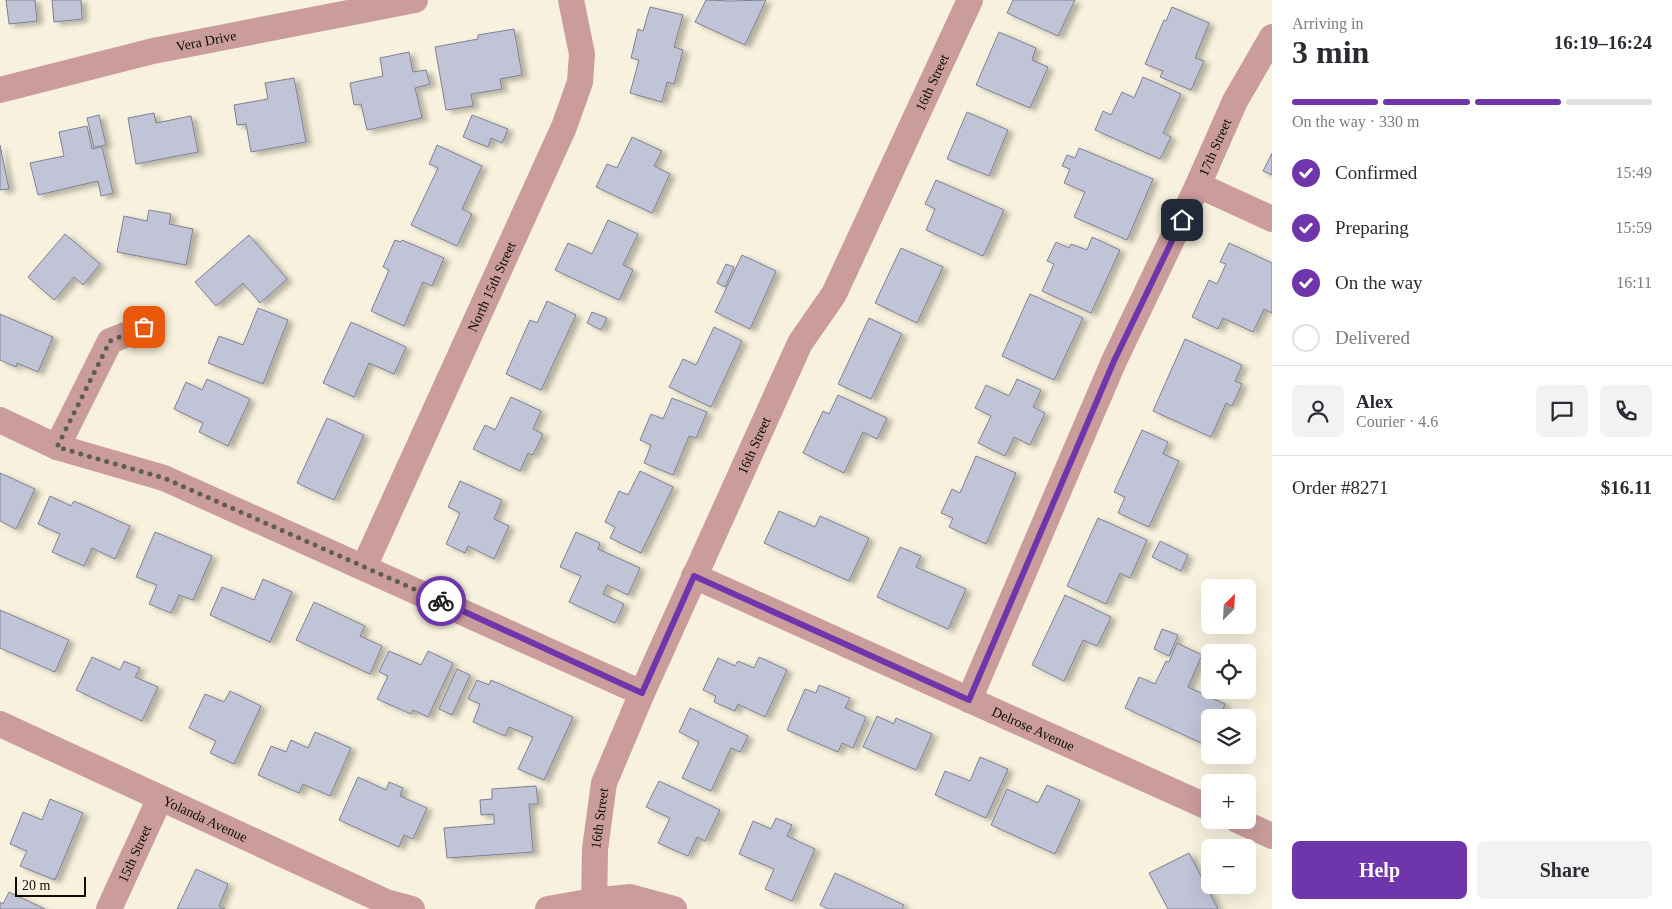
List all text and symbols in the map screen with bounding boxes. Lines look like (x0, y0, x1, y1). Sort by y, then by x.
text: Arriving in (1292, 15, 1364, 32)
street label: Vera Drive (175, 27, 238, 54)
text: 16:19–16:24 (1554, 32, 1652, 53)
text: 3 min (1292, 34, 1369, 70)
street label: 16th Street (912, 52, 952, 113)
text: On the way · 330 m (1292, 113, 1420, 130)
street label: 17th Street (1195, 116, 1234, 178)
icon: check (1292, 159, 1320, 187)
text: Confirmed (1335, 162, 1417, 183)
text: 15:49 (1616, 164, 1652, 181)
pin (1161, 199, 1203, 241)
icon: home (1168, 206, 1196, 234)
icon: check (1292, 214, 1320, 242)
text: Preparing (1335, 217, 1409, 238)
text: 15:59 (1616, 219, 1652, 236)
street label: North 15th Street (464, 239, 518, 334)
icon: check (1292, 269, 1320, 297)
text: On the way (1335, 272, 1423, 293)
text: 16:11 (1616, 274, 1652, 291)
pin (123, 306, 165, 348)
icon: bag (130, 313, 158, 341)
text: Delivered (1335, 327, 1410, 348)
button: person (1292, 385, 1344, 437)
button: chat (1536, 385, 1588, 437)
button: phone (1600, 385, 1652, 437)
text: Alex (1356, 391, 1393, 412)
text: Courier · 4.6 (1356, 413, 1438, 430)
street label: 16th Street (734, 414, 773, 476)
text: Order #8271 (1292, 477, 1389, 498)
text: $16.11 (1601, 477, 1652, 498)
courier (416, 576, 466, 626)
north arrow (1201, 579, 1256, 634)
map controls (1201, 579, 1256, 894)
icon: bike (427, 587, 455, 615)
button: locate (1201, 644, 1256, 699)
street label: Delrose Avenue (990, 703, 1077, 754)
button: layers (1201, 709, 1256, 764)
button: + (1201, 774, 1256, 829)
street label: 16th Street (588, 787, 611, 850)
street label: Yolanda Avenue (161, 793, 250, 845)
street label: 15th Street (115, 823, 154, 884)
button: − (1201, 839, 1256, 894)
button: Help (1292, 841, 1467, 899)
button: Share (1477, 841, 1652, 899)
scale bar (15, 874, 86, 897)
text: 20 m (22, 878, 50, 893)

